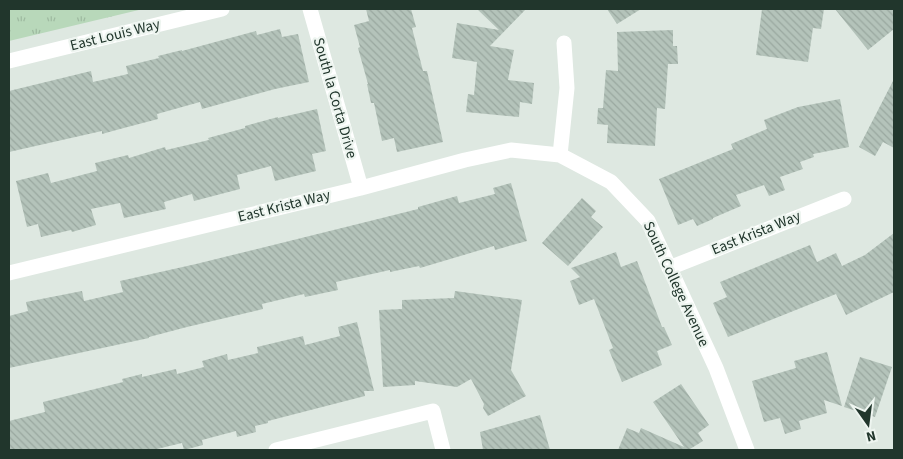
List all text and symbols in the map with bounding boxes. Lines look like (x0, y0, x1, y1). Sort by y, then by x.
street label: East Louis Way (68, 14, 162, 56)
street label: South la Corta Drive (308, 35, 362, 161)
street label: East Krista Way (236, 184, 332, 228)
street label: East Krista Way (708, 206, 804, 260)
street label: South College Avenue (638, 218, 714, 350)
north arrow (843, 399, 893, 449)
text: N (864, 425, 878, 446)

